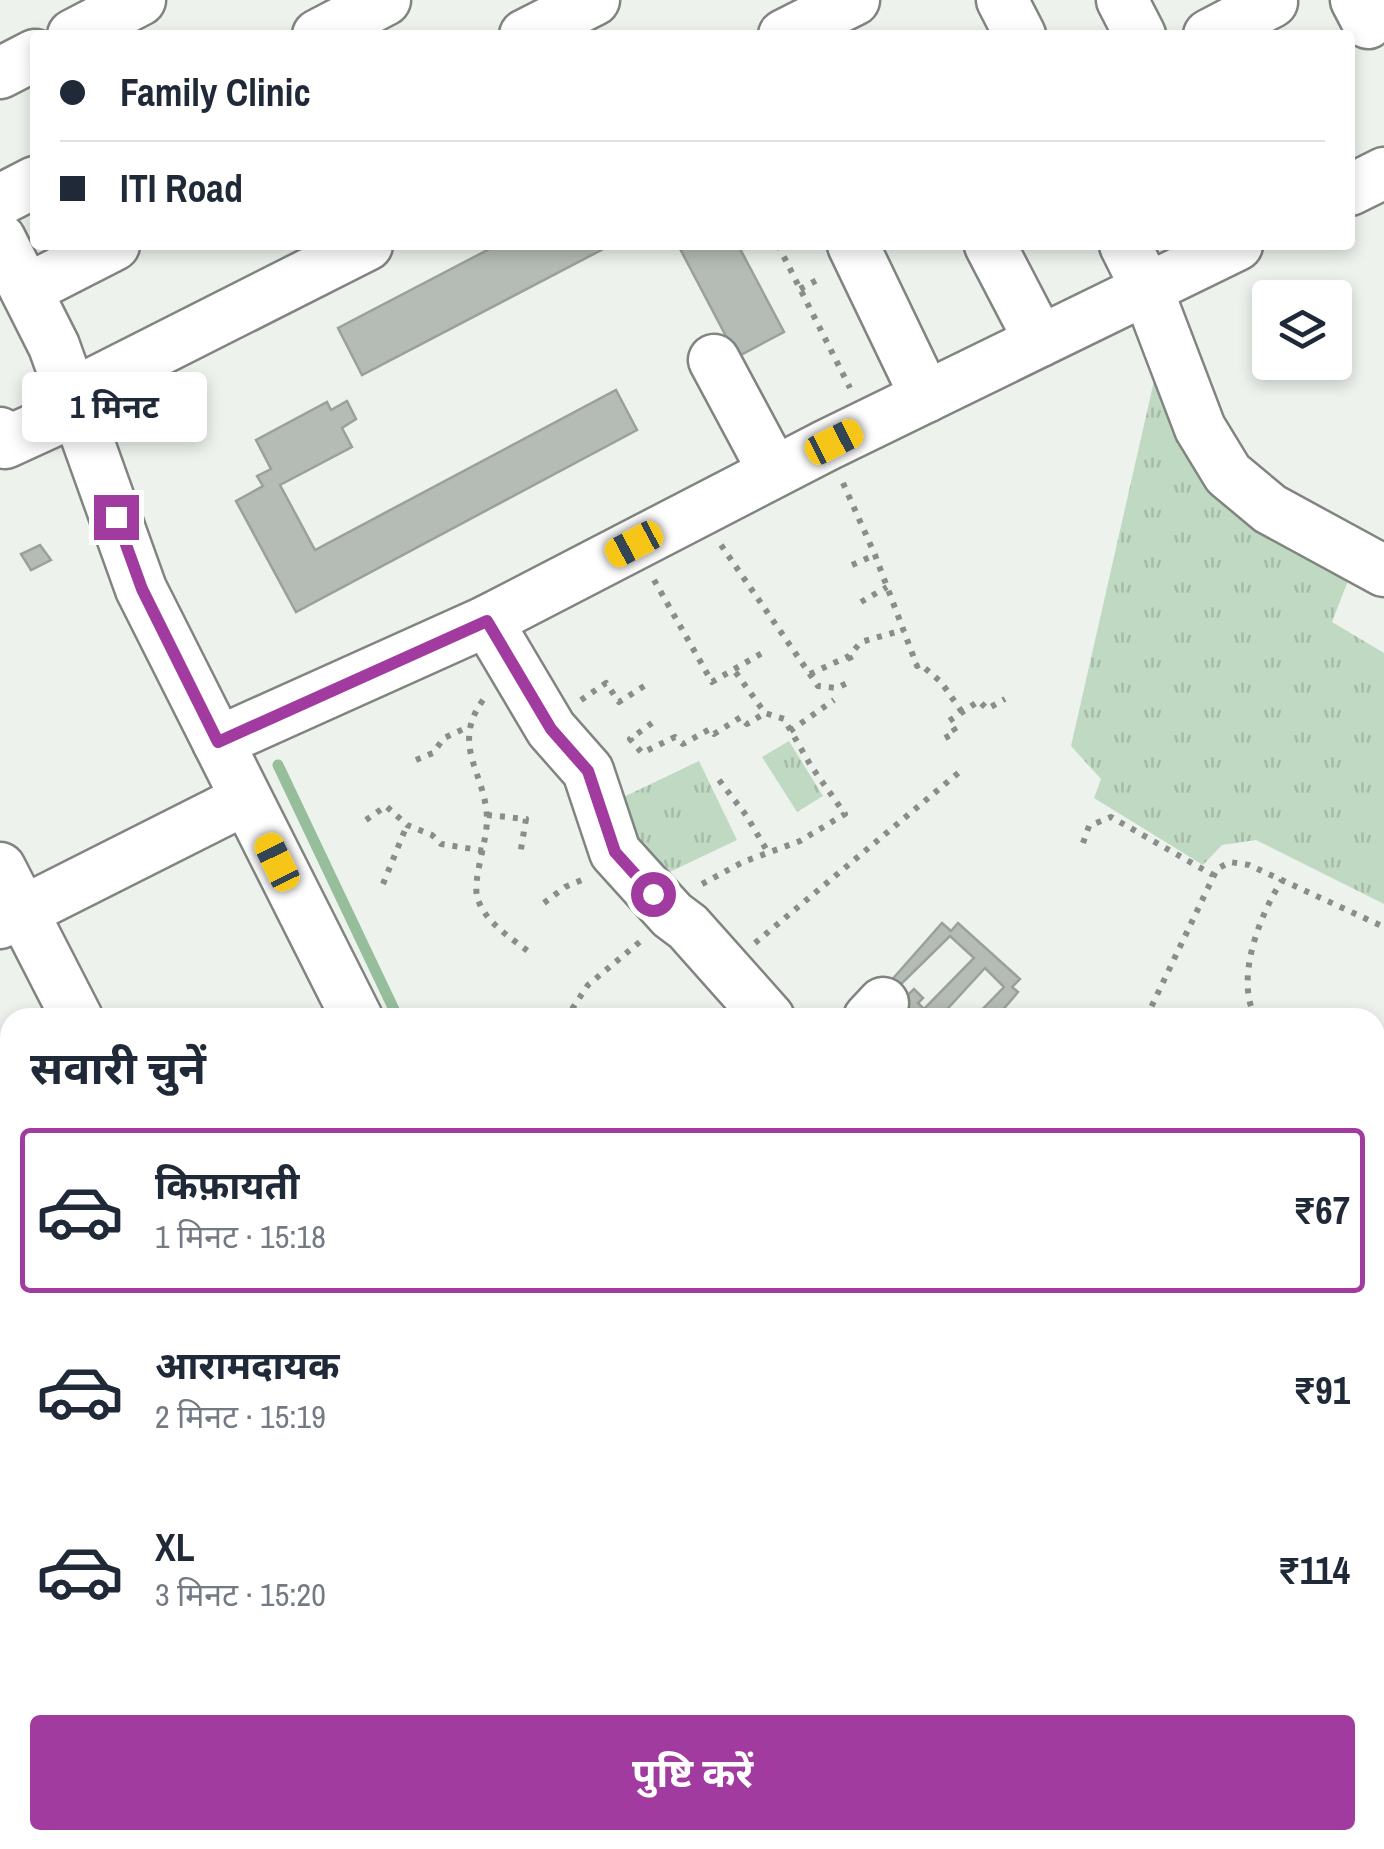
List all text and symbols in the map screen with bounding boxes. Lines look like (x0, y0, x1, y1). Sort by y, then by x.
text: Family Clinic (120, 67, 311, 118)
text: ITI Road (120, 163, 243, 214)
map controls (1252, 280, 1352, 380)
button: layers (1252, 280, 1352, 380)
callout: 1 मिनट (23, 372, 208, 442)
text: 1 मिनट (70, 385, 159, 428)
car (800, 415, 868, 469)
route end (94, 495, 139, 540)
car (600, 517, 668, 571)
car (250, 828, 304, 896)
route start (631, 872, 676, 917)
text: सवारी चुनें (30, 1037, 206, 1098)
text: किफ़ायती (155, 1160, 299, 1211)
icon: car (35, 1166, 125, 1256)
text: ₹67 (1293, 1185, 1350, 1236)
text: 1 मिनट · 15:18 (155, 1215, 326, 1258)
text: आरामदायक (155, 1340, 339, 1391)
icon: car (35, 1346, 125, 1436)
text: ₹91 (1293, 1365, 1350, 1416)
text: 2 मिनट · 15:19 (155, 1395, 326, 1438)
text: XL (155, 1522, 195, 1573)
icon: car (35, 1526, 125, 1616)
text: ₹114 (1278, 1545, 1350, 1596)
text: 3 मिनट · 15:20 (155, 1573, 326, 1616)
button: पुष्टि करें (30, 1715, 1355, 1830)

